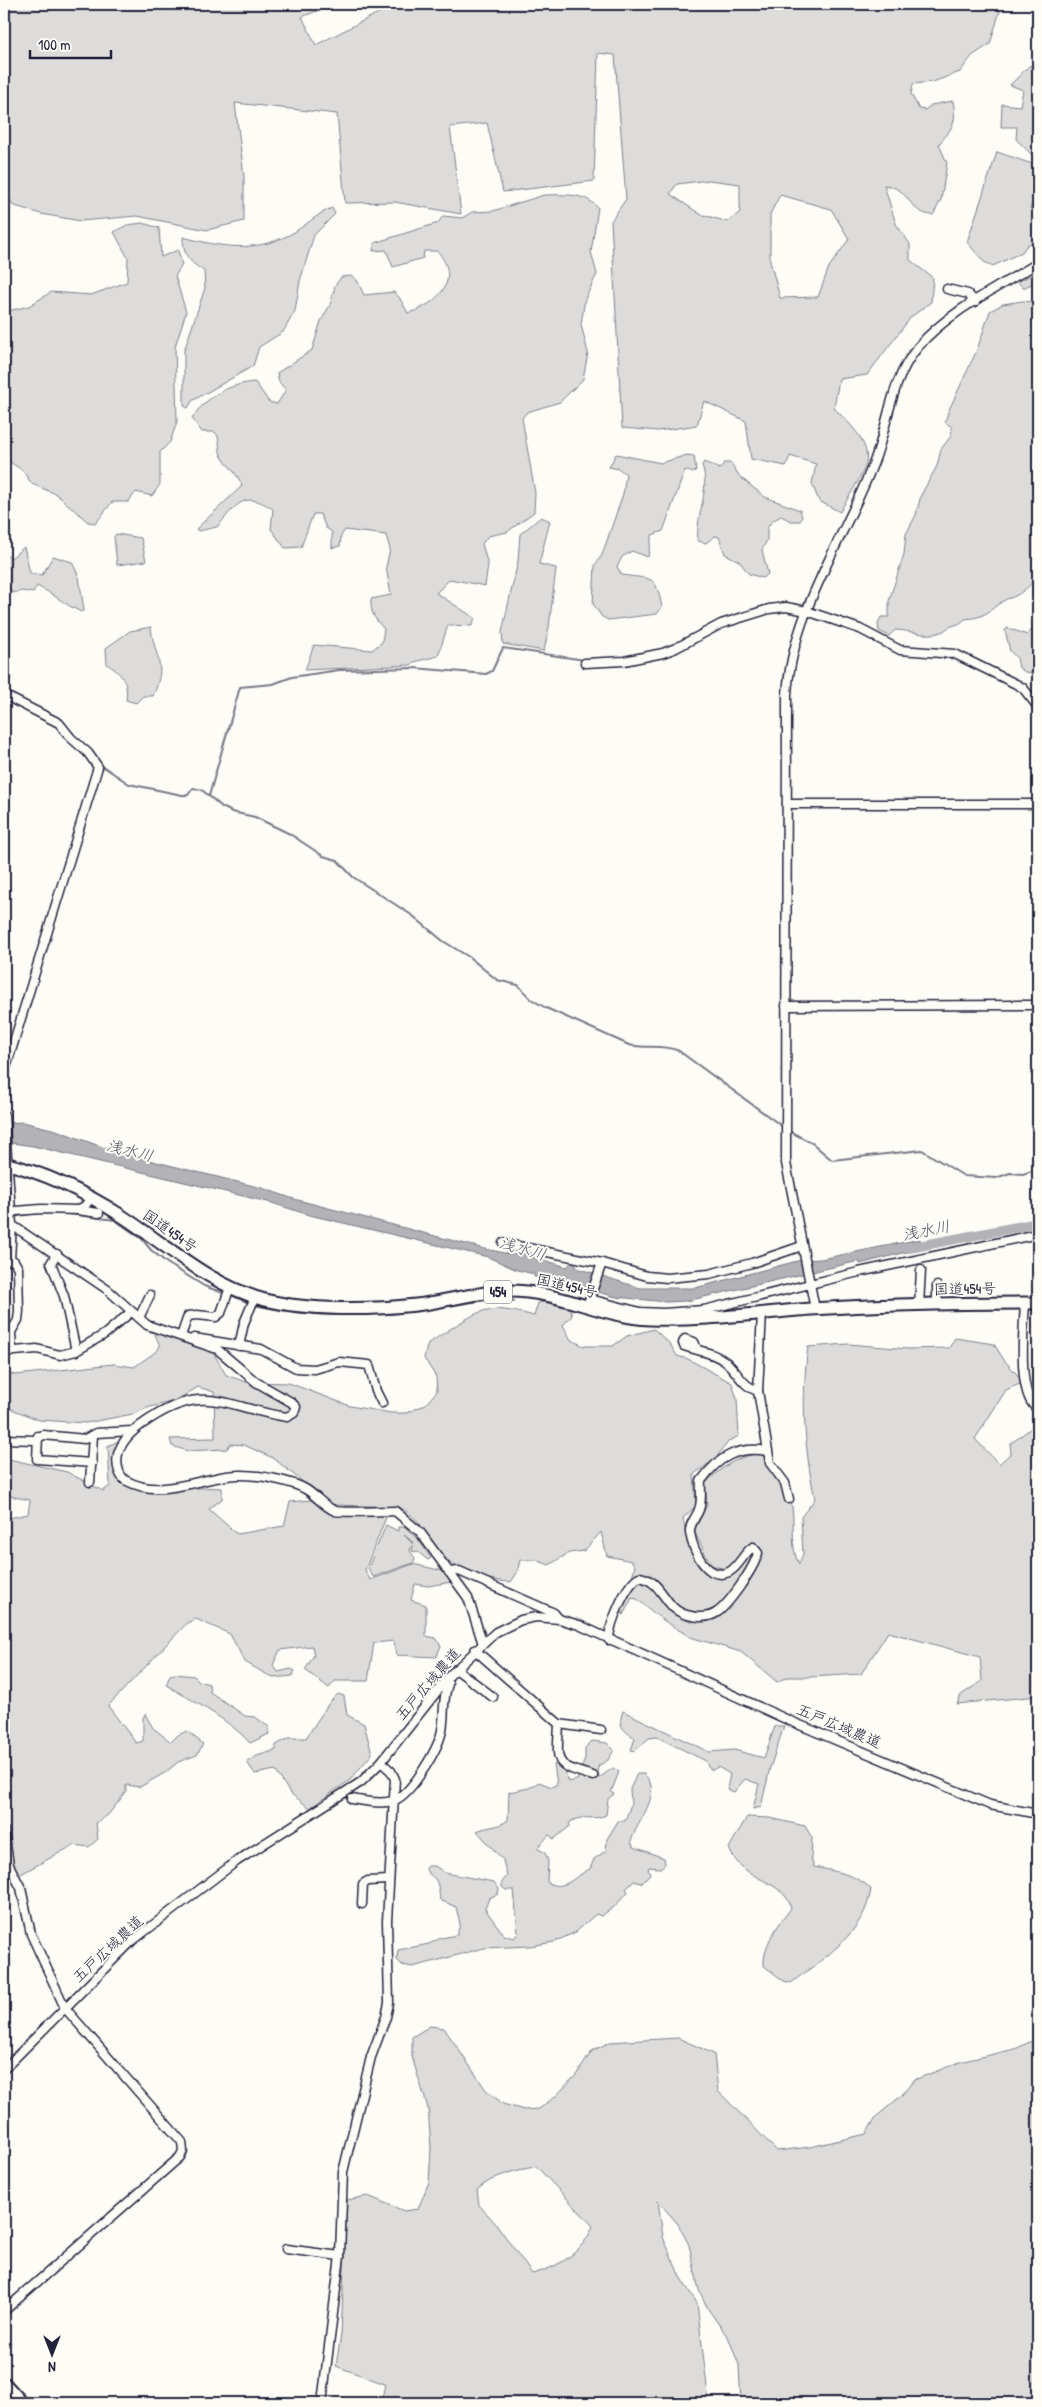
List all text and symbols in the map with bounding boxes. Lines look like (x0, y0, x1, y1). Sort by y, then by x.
scale bar (30, 28, 111, 60)
text: 100 m (38, 34, 71, 55)
water label: 浅水川 (104, 1134, 156, 1166)
street label: 国道454号 (139, 1204, 202, 1257)
water label: 浅水川 (900, 1215, 952, 1245)
water label: 浅水川 (497, 1231, 549, 1265)
street label: 国道454号 (534, 1268, 600, 1303)
street label: 国道454号 (934, 1277, 996, 1300)
road number: 454 (484, 1280, 512, 1304)
street label: 五戸広域農道 (390, 1643, 465, 1725)
street label: 五戸広域農道 (794, 1698, 885, 1753)
street label: 五戸広域農道 (68, 1910, 148, 1987)
north arrow (28, 2330, 78, 2380)
text: N (48, 2358, 56, 2377)

